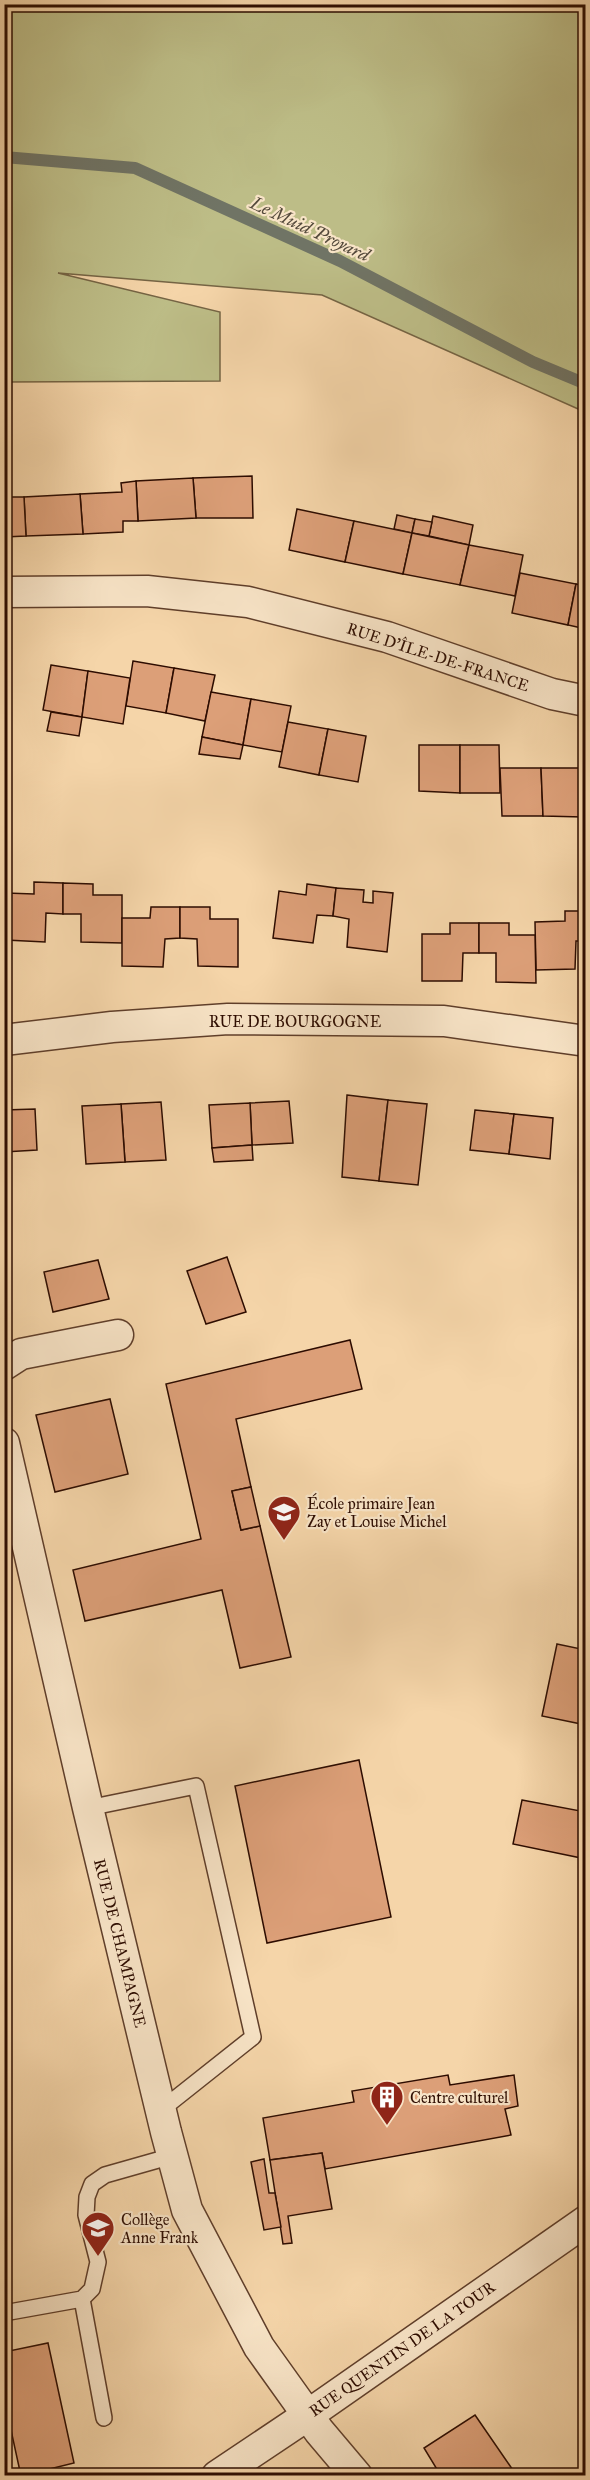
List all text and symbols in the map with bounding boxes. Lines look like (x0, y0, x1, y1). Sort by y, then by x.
water label: Le Muid Proyard (246, 191, 375, 267)
street label: RUE D'ÎLE-DE-FRANCE (345, 618, 532, 695)
street label: RUE DE BOURGOGNE (209, 1012, 381, 1031)
place label: École primaire Jean Zay et Louise Michel (307, 1492, 447, 1531)
school or university icon: École primaire Jean Zay et Louise Michel (266, 1494, 302, 1541)
street label: RUE DE CHAMPAGNE (90, 1857, 150, 2029)
building icon: Centre culturel (369, 2079, 405, 2126)
place label: Centre culturel (410, 2088, 509, 2107)
school or university icon: Collège Anne Frank (80, 2210, 116, 2257)
place label: Collège Anne Frank (120, 2210, 199, 2247)
street label: RUE QUENTIN DE LA TOUR (305, 2277, 499, 2421)

